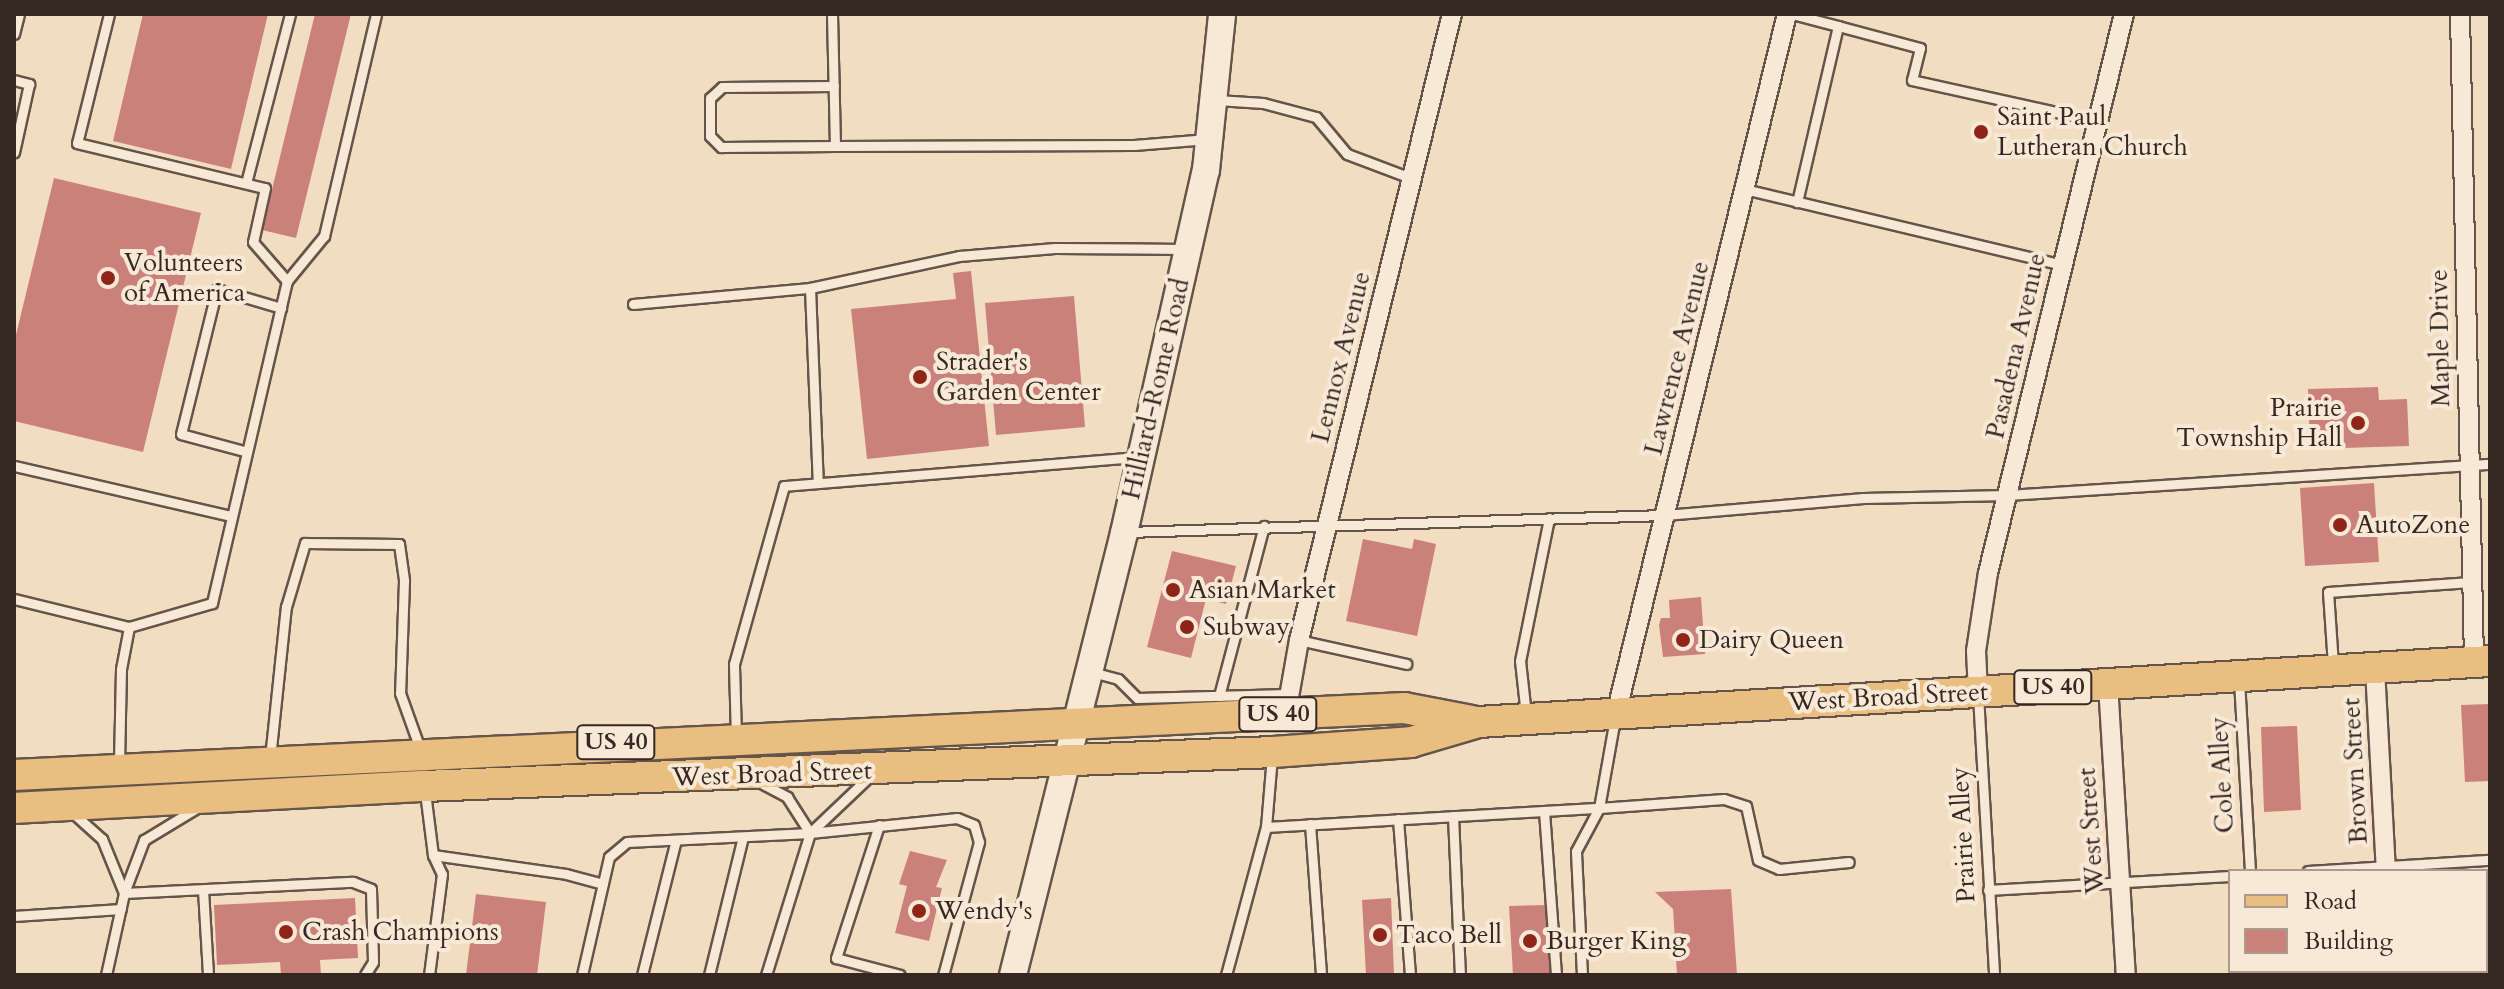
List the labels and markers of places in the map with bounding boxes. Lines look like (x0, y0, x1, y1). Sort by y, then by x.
place label: Saint Paul Lutheran Church (1997, 101, 2188, 162)
marker: Saint Paul Lutheran Church (1972, 123, 1990, 141)
place label: Volunteers of America (124, 247, 245, 308)
marker: Volunteers of America (99, 269, 117, 287)
place label: Strader's Garden Center (936, 346, 1101, 408)
marker: Strader's Garden Center (911, 368, 929, 386)
place label: Prairie Township Hall (2176, 392, 2342, 454)
marker: Prairie Township Hall (2349, 414, 2367, 432)
place label: AutoZone (2356, 509, 2470, 541)
marker: AutoZone (2331, 516, 2349, 534)
place label: Asian Market (1189, 574, 1336, 606)
marker: Asian Market (1164, 581, 1182, 599)
place label: Subway (1203, 611, 1290, 643)
marker: Subway (1178, 618, 1196, 636)
place label: Dairy Queen (1699, 624, 1844, 656)
marker: Dairy Queen (1674, 631, 1692, 649)
place label: Wendy's (935, 895, 1032, 927)
marker: Wendy's (910, 902, 928, 920)
place label: Crash Champions (302, 916, 499, 948)
place label: Taco Bell (1396, 919, 1502, 951)
marker: Crash Champions (277, 923, 295, 941)
place label: Burger King (1546, 925, 1686, 957)
marker: Taco Bell (1371, 926, 1389, 944)
marker: Burger King (1521, 932, 1539, 950)

